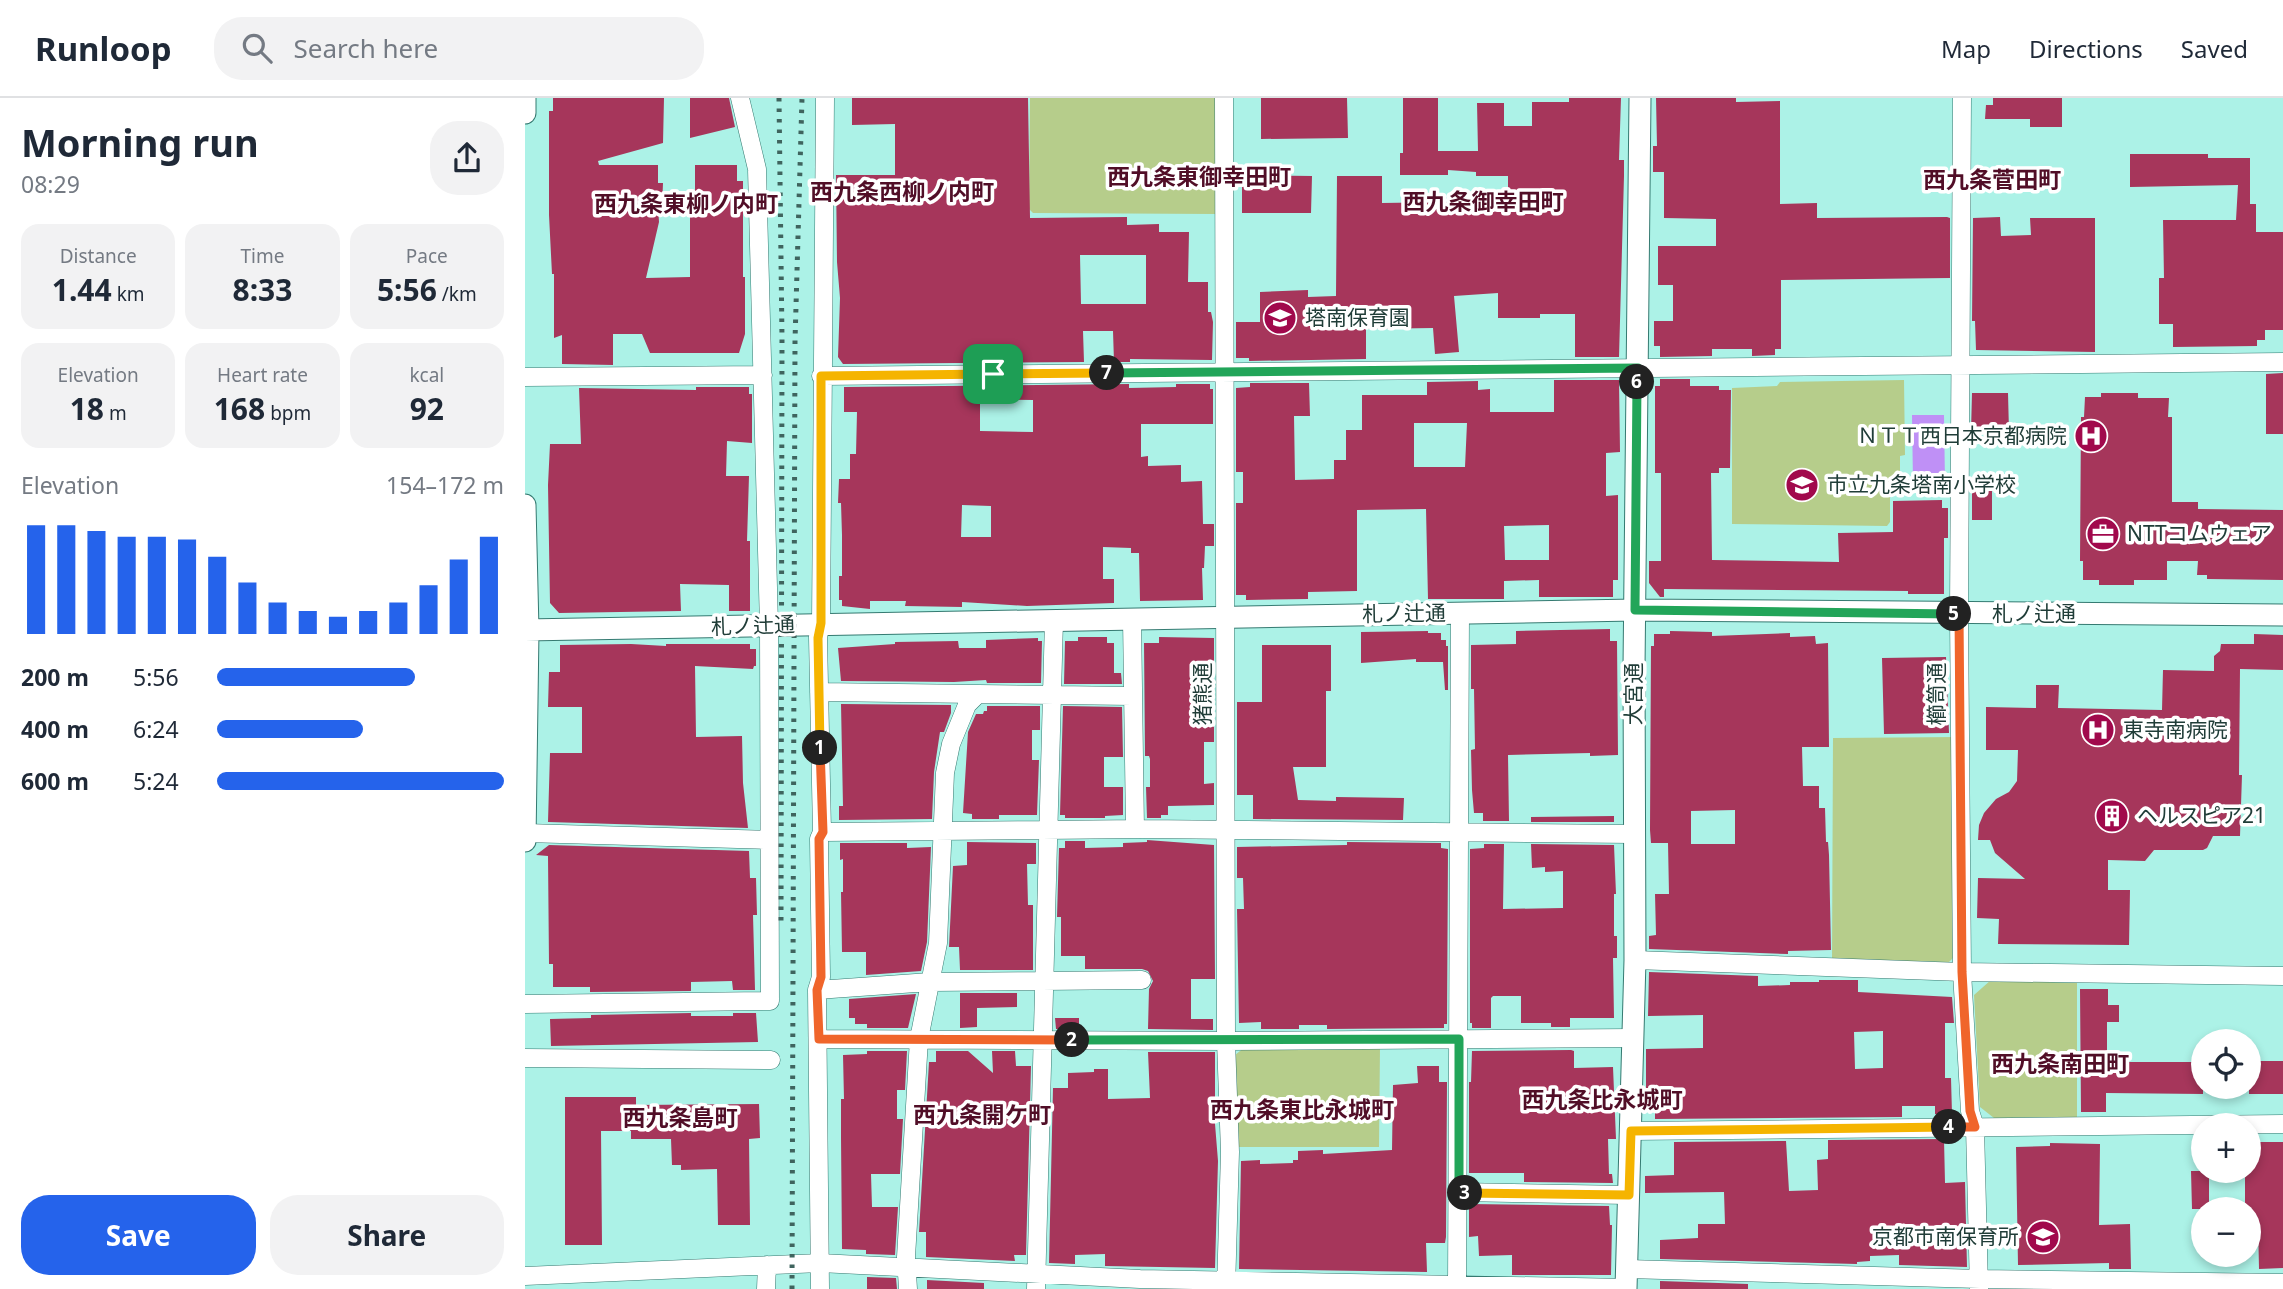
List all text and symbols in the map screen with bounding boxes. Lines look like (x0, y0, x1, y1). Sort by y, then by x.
search box (214, 17, 704, 80)
text: Runloop (35, 26, 172, 71)
icon: search (238, 29, 276, 67)
text: Search here (294, 30, 438, 66)
text: Map (1941, 32, 1991, 65)
text: Directions (2029, 32, 2143, 65)
text: Saved (2181, 32, 2248, 65)
text: Morning run (21, 116, 259, 168)
button: share (430, 121, 504, 195)
district label: 西九条東御幸田町 (1107, 160, 1291, 192)
district label: 西九条菅田町 (1923, 163, 2061, 195)
text: 08:29 (21, 168, 80, 200)
district label: 西九条西柳ノ内町 (810, 175, 994, 207)
district label: 西九条御幸田町 (1403, 185, 1564, 217)
district label: 西九条東柳ノ内町 (594, 187, 778, 219)
text: Distance (60, 243, 137, 269)
text: Time (241, 243, 284, 269)
text: Pace (406, 243, 448, 269)
text: 1.44 (52, 269, 112, 310)
text: 8:33 (233, 269, 292, 310)
text: 5:56 (377, 269, 437, 310)
text: km (112, 281, 145, 307)
text: /km (437, 281, 477, 307)
school or university icon: 塔南保育園 (1261, 299, 1299, 337)
place label: 塔南保育園 (1305, 303, 1410, 331)
pin (963, 344, 1023, 404)
icon: arrive (974, 355, 1012, 393)
pin: 7 (1089, 356, 1125, 390)
text: 7 (1101, 359, 1112, 385)
text: Elevation (58, 362, 139, 388)
text: Heart rate (217, 362, 308, 388)
text: kcal (409, 362, 444, 388)
pin: 6 (1619, 364, 1655, 400)
text: 6 (1631, 368, 1642, 394)
text: 18 (70, 388, 104, 429)
text: 168 (214, 388, 265, 429)
text: 92 (410, 388, 444, 429)
text: m (104, 400, 127, 426)
text: bpm (265, 400, 311, 426)
hospital icon: ＮＴＴ西日本京都病院 (2072, 417, 2110, 455)
place label: ＮＴＴ西日本京都病院 (1857, 421, 2067, 449)
school or university icon: 市立九条塔南小学校 (1783, 466, 1821, 504)
text: Elevation (21, 469, 119, 501)
text: 154–172 m (386, 469, 504, 501)
place label: 市立九条塔南小学校 (1827, 470, 2016, 498)
office icon: NTTコムウェア (2084, 515, 2122, 553)
place label: NTTコムウェア (2127, 519, 2272, 547)
pin: 5 (1937, 596, 1971, 632)
street label: 札ノ辻通 (1362, 598, 1446, 628)
street label: 札ノ辻通 (1992, 599, 2076, 627)
text: 5 (1948, 600, 1959, 626)
street label: 札ノ辻通 (711, 610, 795, 640)
text: 200 m (21, 661, 89, 693)
text: 5:56 (133, 661, 179, 693)
street label: 猪熊通 (1188, 663, 1216, 726)
street label: 大宮通 (1619, 663, 1647, 726)
street label: 櫛笥通 (1922, 663, 1950, 726)
hospital icon: 東寺南病院 (2079, 711, 2117, 749)
text: 400 m (21, 713, 89, 745)
text: 6:24 (133, 713, 179, 745)
place label: 東寺南病院 (2123, 715, 2228, 743)
pin: 1 (803, 730, 837, 766)
text: 1 (814, 734, 825, 760)
text: 600 m (21, 765, 89, 797)
text: 5:24 (133, 765, 179, 797)
building icon: ヘルスピア21 (2093, 797, 2131, 835)
place label: ヘルスピア21 (2137, 801, 2266, 829)
pin: 2 (1055, 1023, 1089, 1058)
text: 2 (1066, 1026, 1077, 1052)
map controls (2191, 1029, 2261, 1267)
button: locate (2191, 1029, 2261, 1099)
district label: 西九条南田町 (1991, 1047, 2129, 1079)
district label: 西九条比永城町 (1522, 1083, 1683, 1115)
district label: 西九条東比永城町 (1210, 1093, 1394, 1125)
district label: 西九条開ケ町 (913, 1098, 1051, 1130)
district label: 西九条島町 (623, 1101, 738, 1133)
pin: 4 (1931, 1110, 1967, 1144)
text: 4 (1943, 1113, 1954, 1139)
button: + (2191, 1113, 2261, 1183)
pin: 3 (1447, 1176, 1483, 1210)
text: 3 (1459, 1179, 1470, 1205)
button: Save (21, 1195, 256, 1275)
button: Share (270, 1195, 504, 1275)
button: − (2191, 1197, 2261, 1267)
school or university icon: 京都市南保育所 (2024, 1218, 2062, 1256)
place label: 京都市南保育所 (1872, 1222, 2019, 1250)

